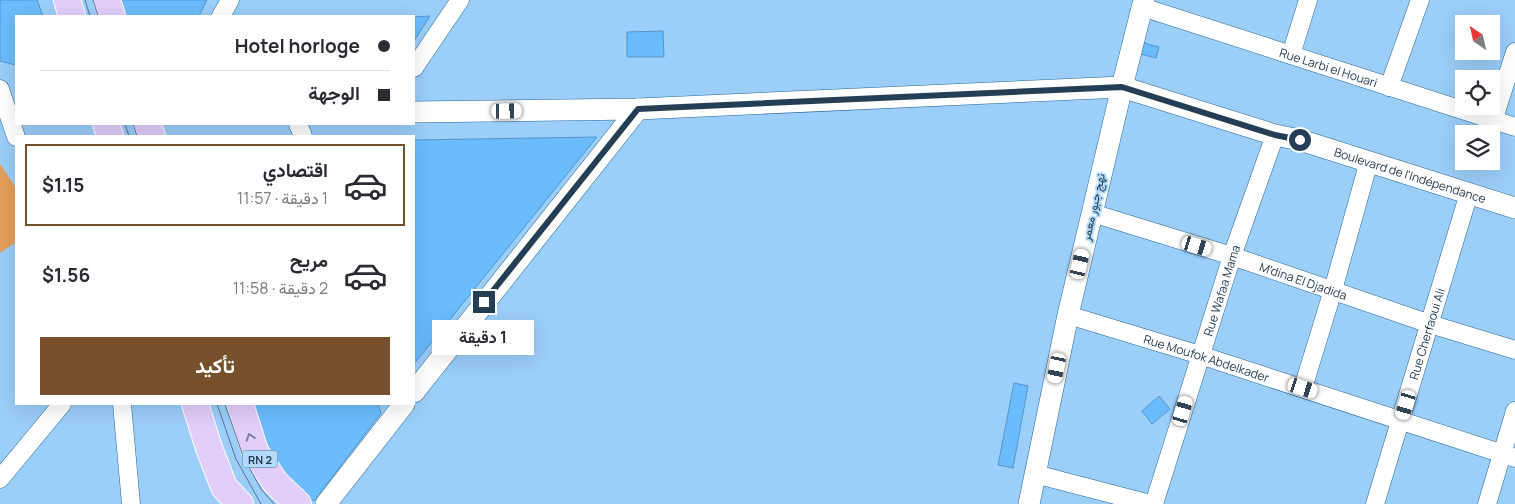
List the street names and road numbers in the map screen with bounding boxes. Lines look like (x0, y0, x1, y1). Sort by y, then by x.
street label: Rue Larbi el Houari (1277, 43, 1380, 91)
street label: Boulevard de l'Indépendance (1332, 143, 1488, 207)
street label: نهج جبور معمر (1077, 172, 1110, 244)
street label: Rue Wafaa Mama (1199, 242, 1244, 338)
street label: M'dina El Djadida (1257, 258, 1349, 303)
street label: Rue Cherfaoui Ali (1405, 286, 1448, 381)
street label: Rue Moufok Abdelkader (1142, 330, 1272, 386)
road number: RN 2 (242, 450, 278, 468)

